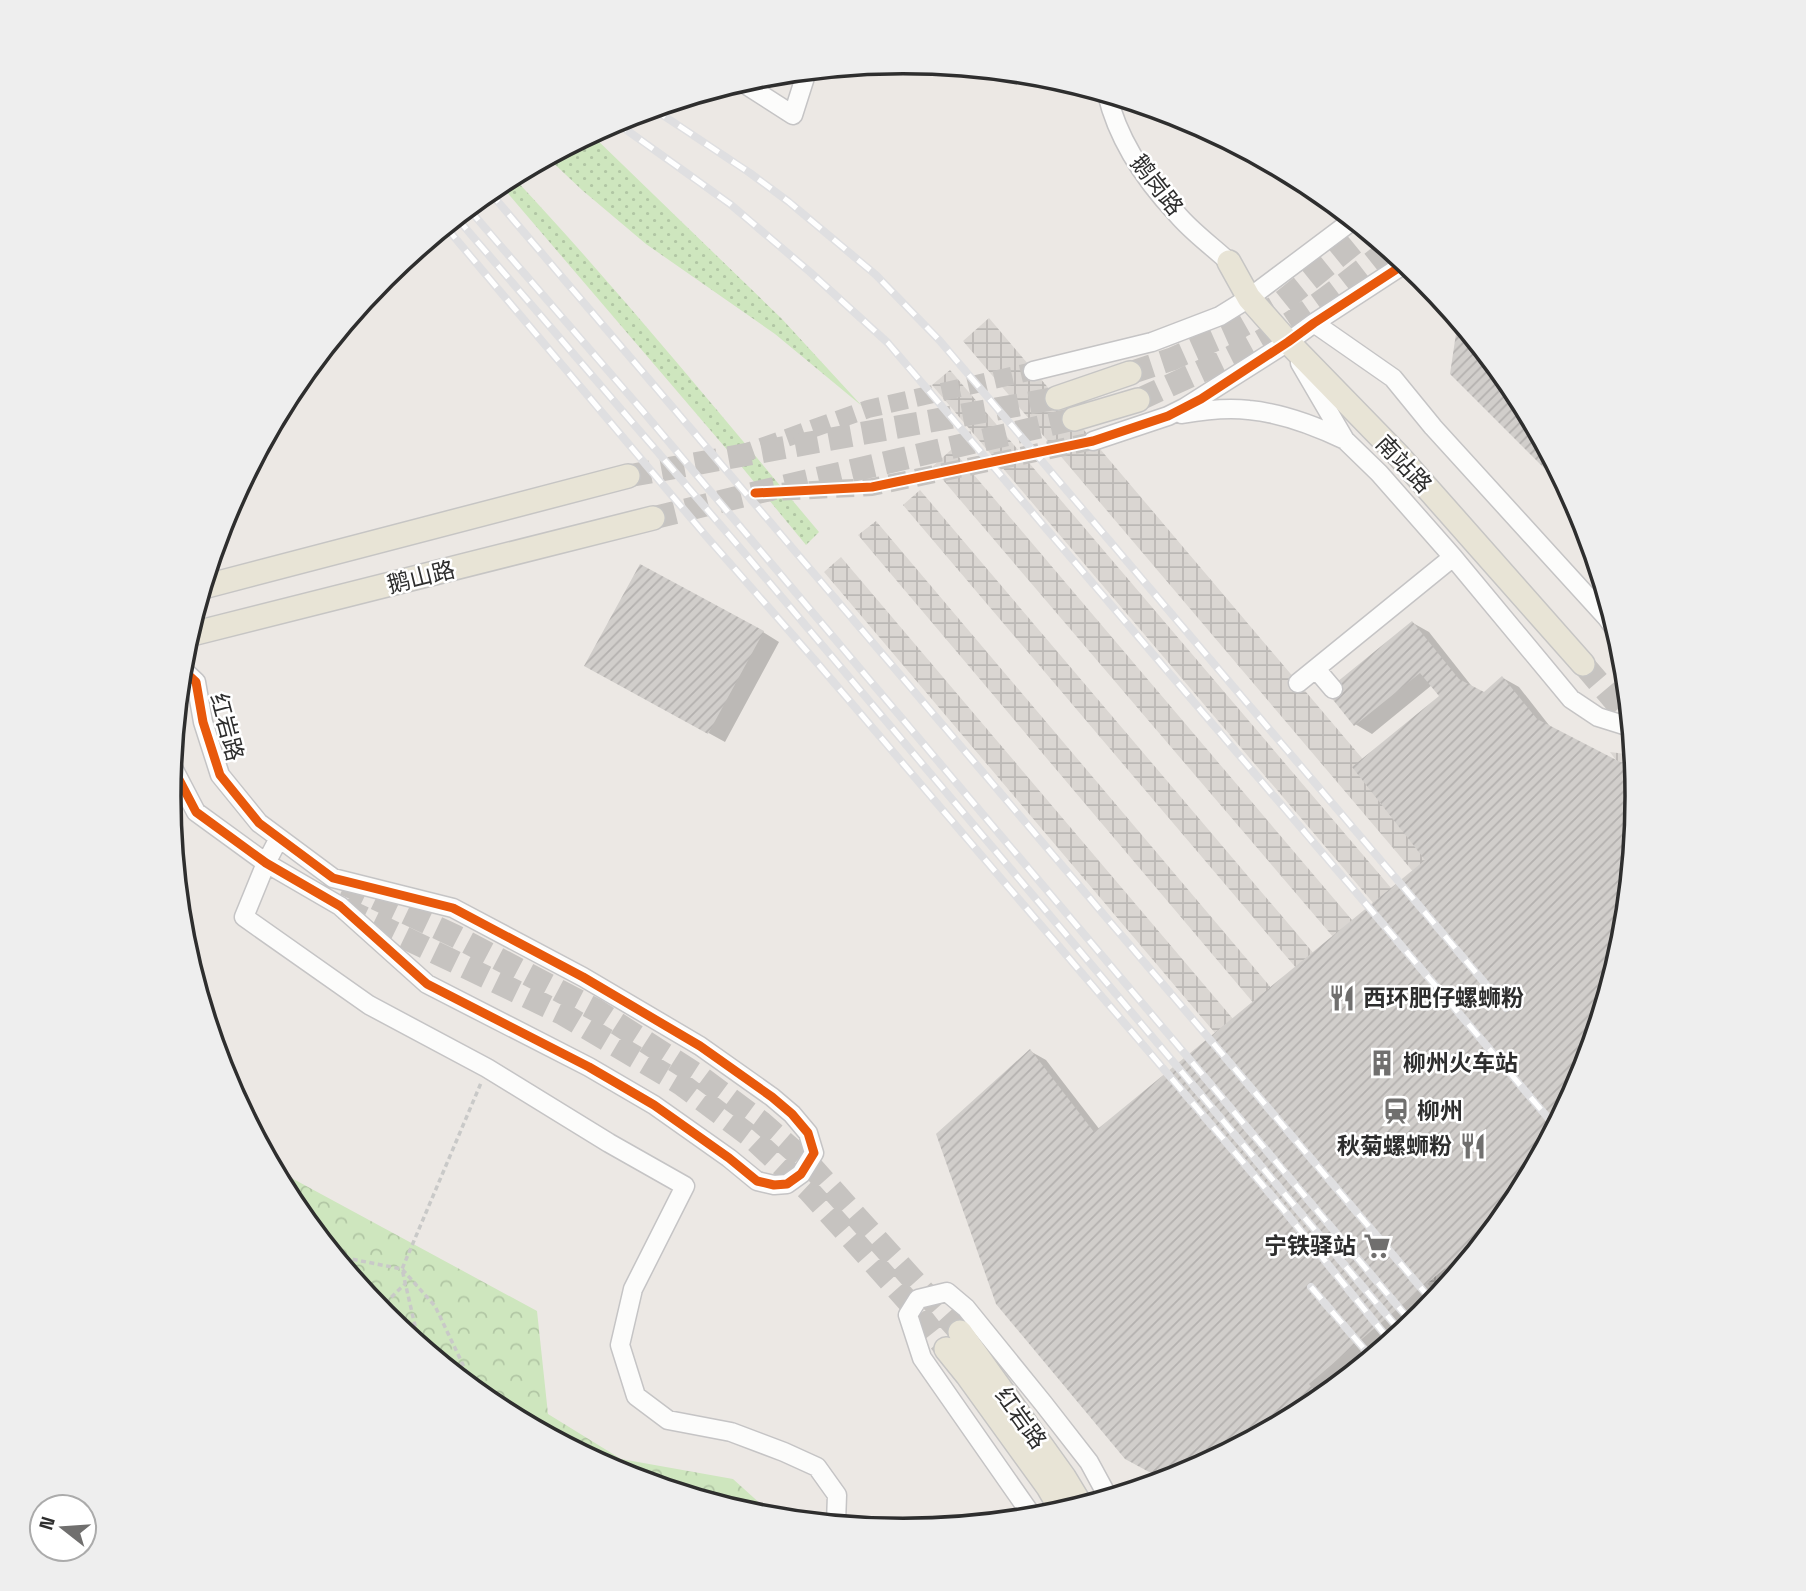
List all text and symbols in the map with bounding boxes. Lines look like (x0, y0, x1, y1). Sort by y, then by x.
street label: 鹅岗路 (1124, 149, 1190, 221)
street label: 南站路 (1370, 429, 1438, 499)
street label: 鹅山路 (384, 554, 458, 600)
street label: 红岩路 (204, 690, 250, 764)
restaurant icon: 西环肥仔螺蛳粉 (1327, 983, 1357, 1013)
place label: 西环肥仔螺蛳粉 (1363, 983, 1524, 1013)
building icon: 柳州火车站 (1367, 1048, 1397, 1078)
place label: 柳州火车站 (1403, 1048, 1518, 1078)
station icon: 柳州 (1381, 1096, 1411, 1126)
place label: 柳州 (1417, 1096, 1463, 1126)
place label: 秋菊螺蛳粉 (1337, 1131, 1452, 1161)
restaurant icon: 秋菊螺蛳粉 (1458, 1131, 1488, 1161)
place label: 宁铁驿站 (1264, 1231, 1356, 1261)
supermarket icon: 宁铁驿站 (1362, 1231, 1392, 1261)
street label: 红岩路 (989, 1381, 1053, 1455)
north arrow (28, 1493, 98, 1563)
text: N (33, 1513, 61, 1533)

